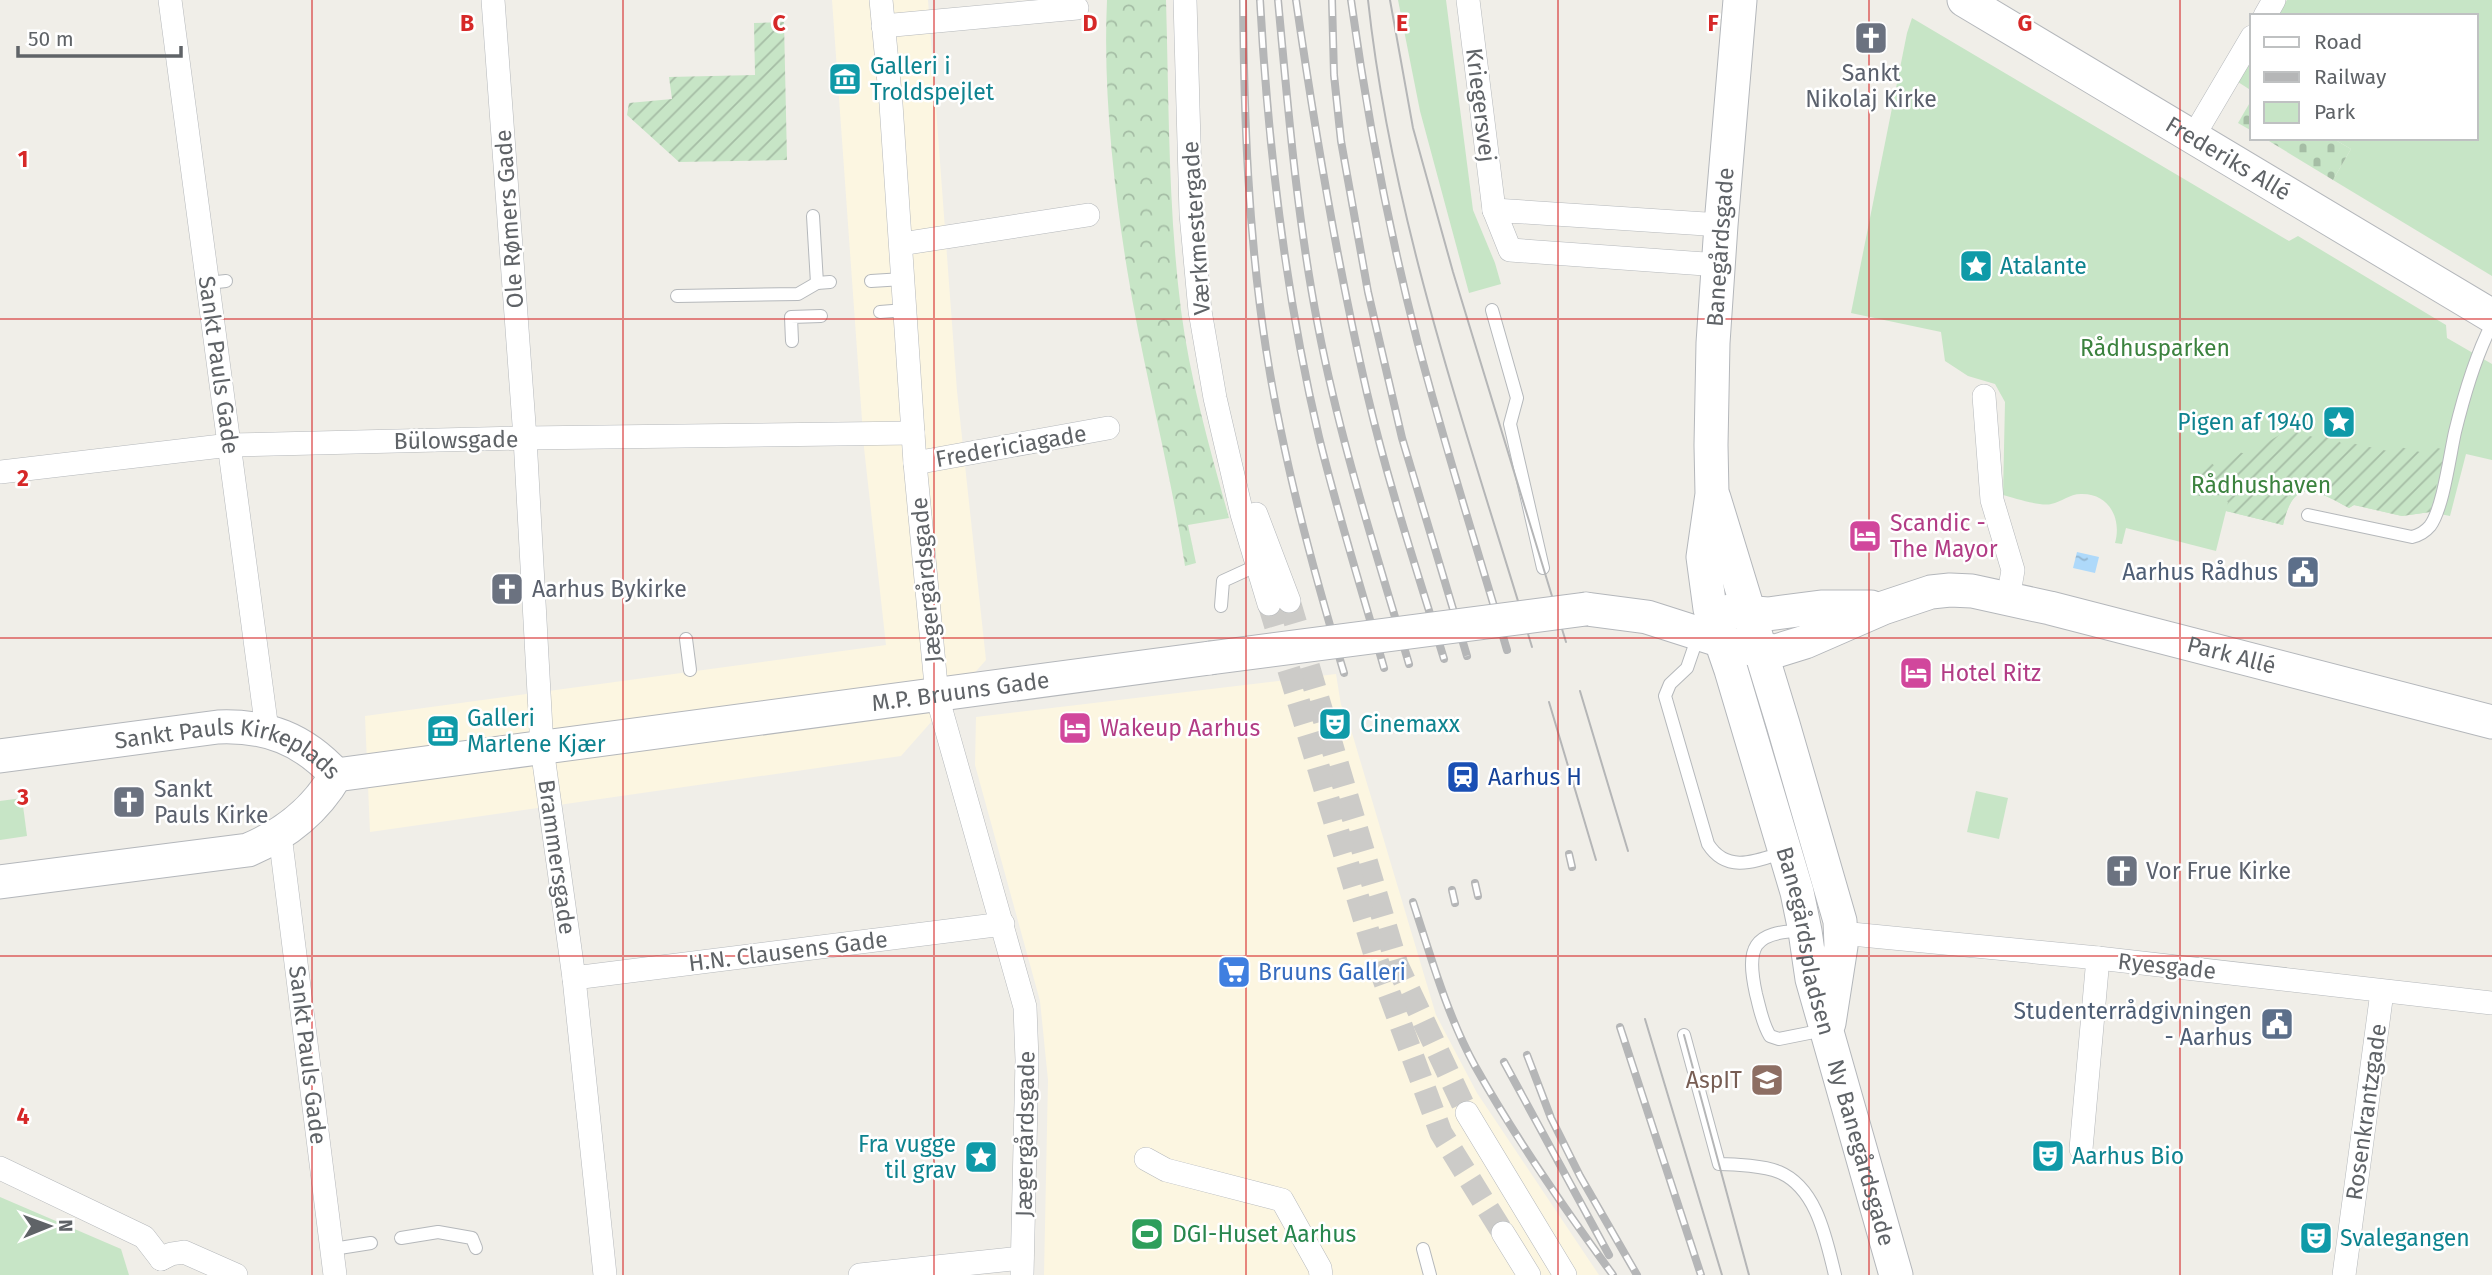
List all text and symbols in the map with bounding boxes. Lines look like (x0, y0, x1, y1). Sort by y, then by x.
text: B (460, 9, 474, 37)
text: C (772, 9, 786, 37)
text: D (1083, 9, 1098, 37)
text: E (1396, 9, 1408, 37)
text: F (1707, 9, 1719, 37)
text: G (2018, 9, 2032, 37)
scale bar (18, 14, 180, 58)
legend (2250, 14, 2478, 140)
church icon: Sankt Nikolaj Kirke (1852, 19, 1890, 57)
text: 50 m (28, 26, 74, 52)
text: Road (2314, 29, 2362, 55)
street label: Kriegersvej (1460, 46, 1502, 164)
place label: Galleri i Troldspejlet (870, 52, 995, 106)
place label: Sankt Nikolaj Kirke (1805, 59, 1937, 113)
museum icon: Galleri i Troldspejlet (826, 60, 864, 98)
text: Railway (2314, 64, 2387, 90)
text: Park (2314, 99, 2356, 125)
street label: Frederiks Allé (2161, 110, 2296, 206)
street label: Ole Rømers Gade (489, 129, 529, 309)
street label: Værkmestergade (1176, 140, 1216, 316)
text: 1 (18, 145, 28, 173)
street label: Banegårdsgade (1700, 166, 1740, 328)
place icon: Atalante (1957, 247, 1995, 285)
place label: Atalante (2000, 252, 2087, 280)
street label: Sankt Pauls Gade (193, 274, 245, 456)
park label: Rådhusparken (2080, 334, 2230, 362)
place icon: Pigen af 1940 (2320, 403, 2358, 441)
place label: Pigen af 1940 (2177, 408, 2314, 436)
street label: Fredericiagade (933, 419, 1089, 473)
street label: Bülowsgade (393, 425, 519, 455)
text: 2 (17, 464, 29, 492)
park label: Rådhushaven (2191, 471, 2331, 499)
street label: Jægergårdsgade (905, 496, 947, 664)
place label: Scandic - The Mayor (1890, 509, 1998, 563)
hotel icon: Scandic - The Mayor (1846, 517, 1884, 555)
public building icon: Aarhus Rådhus (2284, 553, 2322, 591)
place label: Aarhus Rådhus (2122, 558, 2278, 586)
church icon: Aarhus Bykirke (488, 570, 526, 608)
place label: Aarhus Bykirke (532, 575, 687, 603)
street label: Park Allé (2184, 630, 2279, 680)
hotel icon: Hotel Ritz (1897, 654, 1935, 692)
place label: Hotel Ritz (1940, 659, 2041, 687)
street label: M.P. Bruuns Gade (870, 666, 1051, 717)
place label: Galleri Marlene Kjær (467, 704, 606, 758)
theatre icon: Cinemaxx (1316, 705, 1354, 743)
hotel icon: Wakeup Aarhus (1056, 709, 1094, 747)
place label: Cinemaxx (1360, 710, 1461, 738)
museum icon: Galleri Marlene Kjær (424, 712, 462, 750)
street label: Sankt Pauls Kirkeplads (113, 713, 346, 785)
place label: Wakeup Aarhus (1100, 714, 1260, 742)
station icon: Aarhus H (1444, 758, 1482, 796)
place label: Aarhus H (1488, 763, 1582, 791)
place label: Sankt Pauls Kirke (154, 775, 269, 829)
street label: Brammersgade (532, 778, 582, 936)
text: 3 (16, 783, 29, 811)
church icon: Sankt Pauls Kirke (110, 783, 148, 821)
street label: Banegårdspladsen (1770, 843, 1841, 1038)
church icon: Vor Frue Kirke (2103, 852, 2141, 890)
place label: Vor Frue Kirke (2146, 857, 2291, 885)
street label: H.N. Clausens Gade (687, 925, 889, 977)
street label: Ryesgade (2116, 947, 2218, 985)
supermarket icon: Bruuns Galleri (1215, 953, 1253, 991)
place label: Bruuns Galleri (1258, 958, 1406, 986)
street label: Sankt Pauls Gade (283, 964, 333, 1146)
place label: Studenterrådgivningen - Aarhus (2013, 997, 2252, 1051)
public building icon: Studenterrådgivningen - Aarhus (2258, 1005, 2296, 1043)
street label: Rosenkrantzgade (2340, 1022, 2392, 1202)
street label: Jægergårdsgade (1010, 1051, 1040, 1217)
street label: Ny Banegårdsgade (1821, 1056, 1901, 1249)
school or university icon: AspIT (1748, 1061, 1786, 1099)
place label: AspIT (1686, 1066, 1742, 1094)
text: 4 (17, 1102, 30, 1130)
place label: Fra vugge til grav (858, 1130, 957, 1184)
theatre icon: Aarhus Bio (2029, 1137, 2067, 1175)
place icon: Fra vugge til grav (962, 1138, 1000, 1176)
place label: Aarhus Bio (2072, 1142, 2184, 1170)
north arrow (14, 1191, 84, 1261)
sports icon: DGI-Huset Aarhus (1128, 1215, 1166, 1253)
text: N (54, 1219, 77, 1232)
theatre icon: Svalegangen (2297, 1219, 2335, 1257)
place label: DGI-Huset Aarhus (1172, 1220, 1356, 1248)
place label: Svalegangen (2340, 1224, 2470, 1252)

